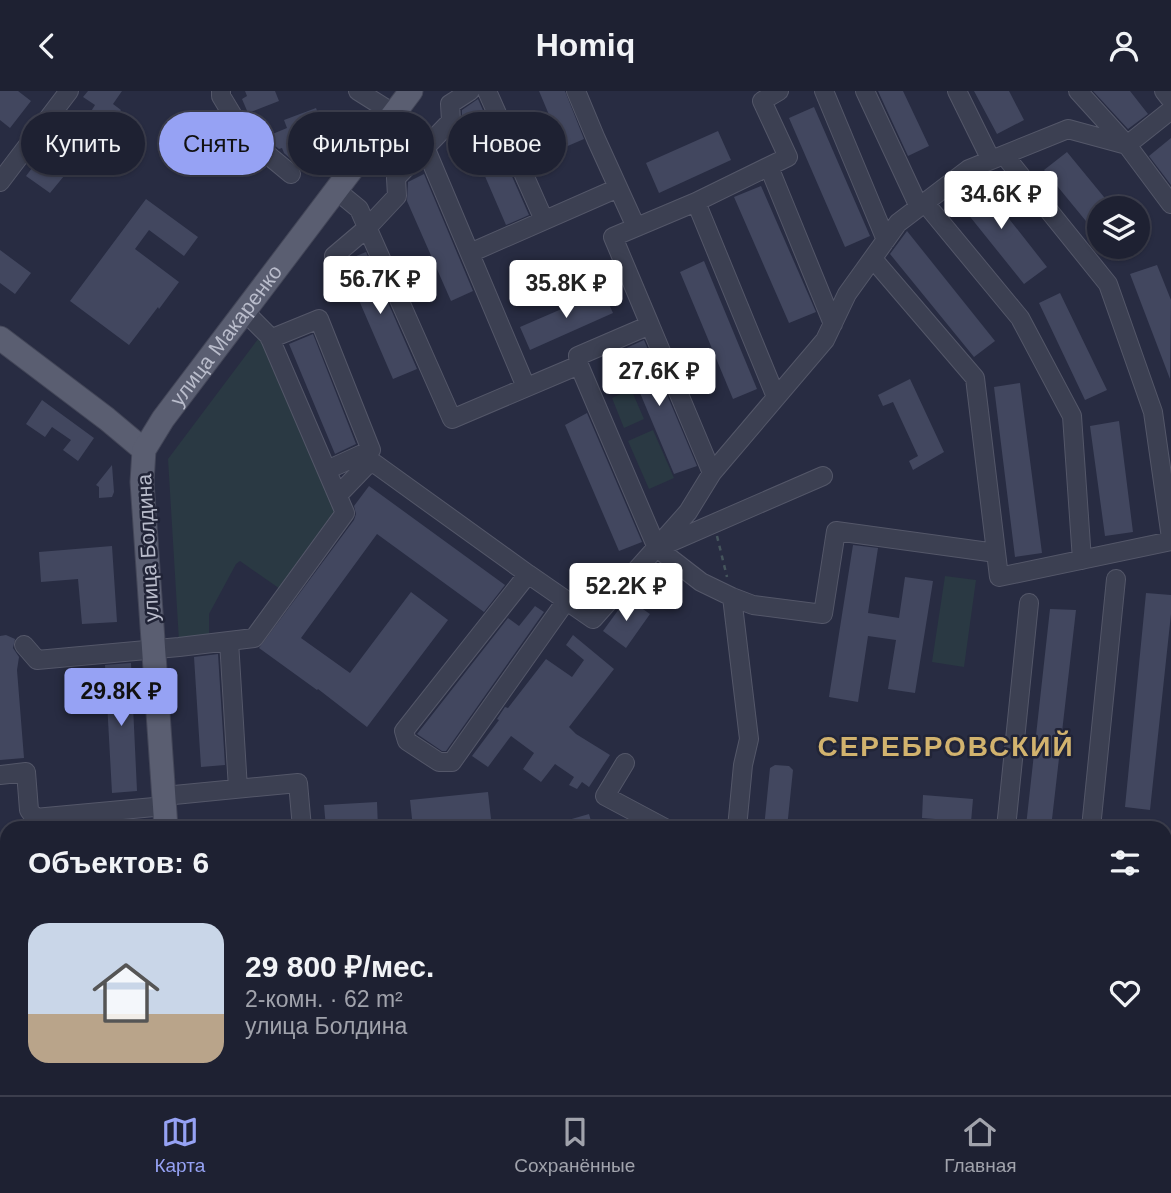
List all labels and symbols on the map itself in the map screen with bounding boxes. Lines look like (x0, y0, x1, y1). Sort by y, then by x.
pin: 34.6K ₽ (936, 171, 1066, 231)
pin: 56.7K ₽ (315, 257, 445, 316)
street label: улица Макаренко (165, 260, 286, 410)
pin: 35.8K ₽ (501, 261, 631, 320)
pin: 27.6K ₽ (594, 349, 724, 408)
street label: улица Болдина (132, 473, 163, 623)
pin: 52.2K ₽ (561, 563, 691, 623)
pin: 29.8K ₽ (56, 669, 186, 728)
district label: СЕРЕБРОВСКИЙ (817, 730, 1075, 762)

